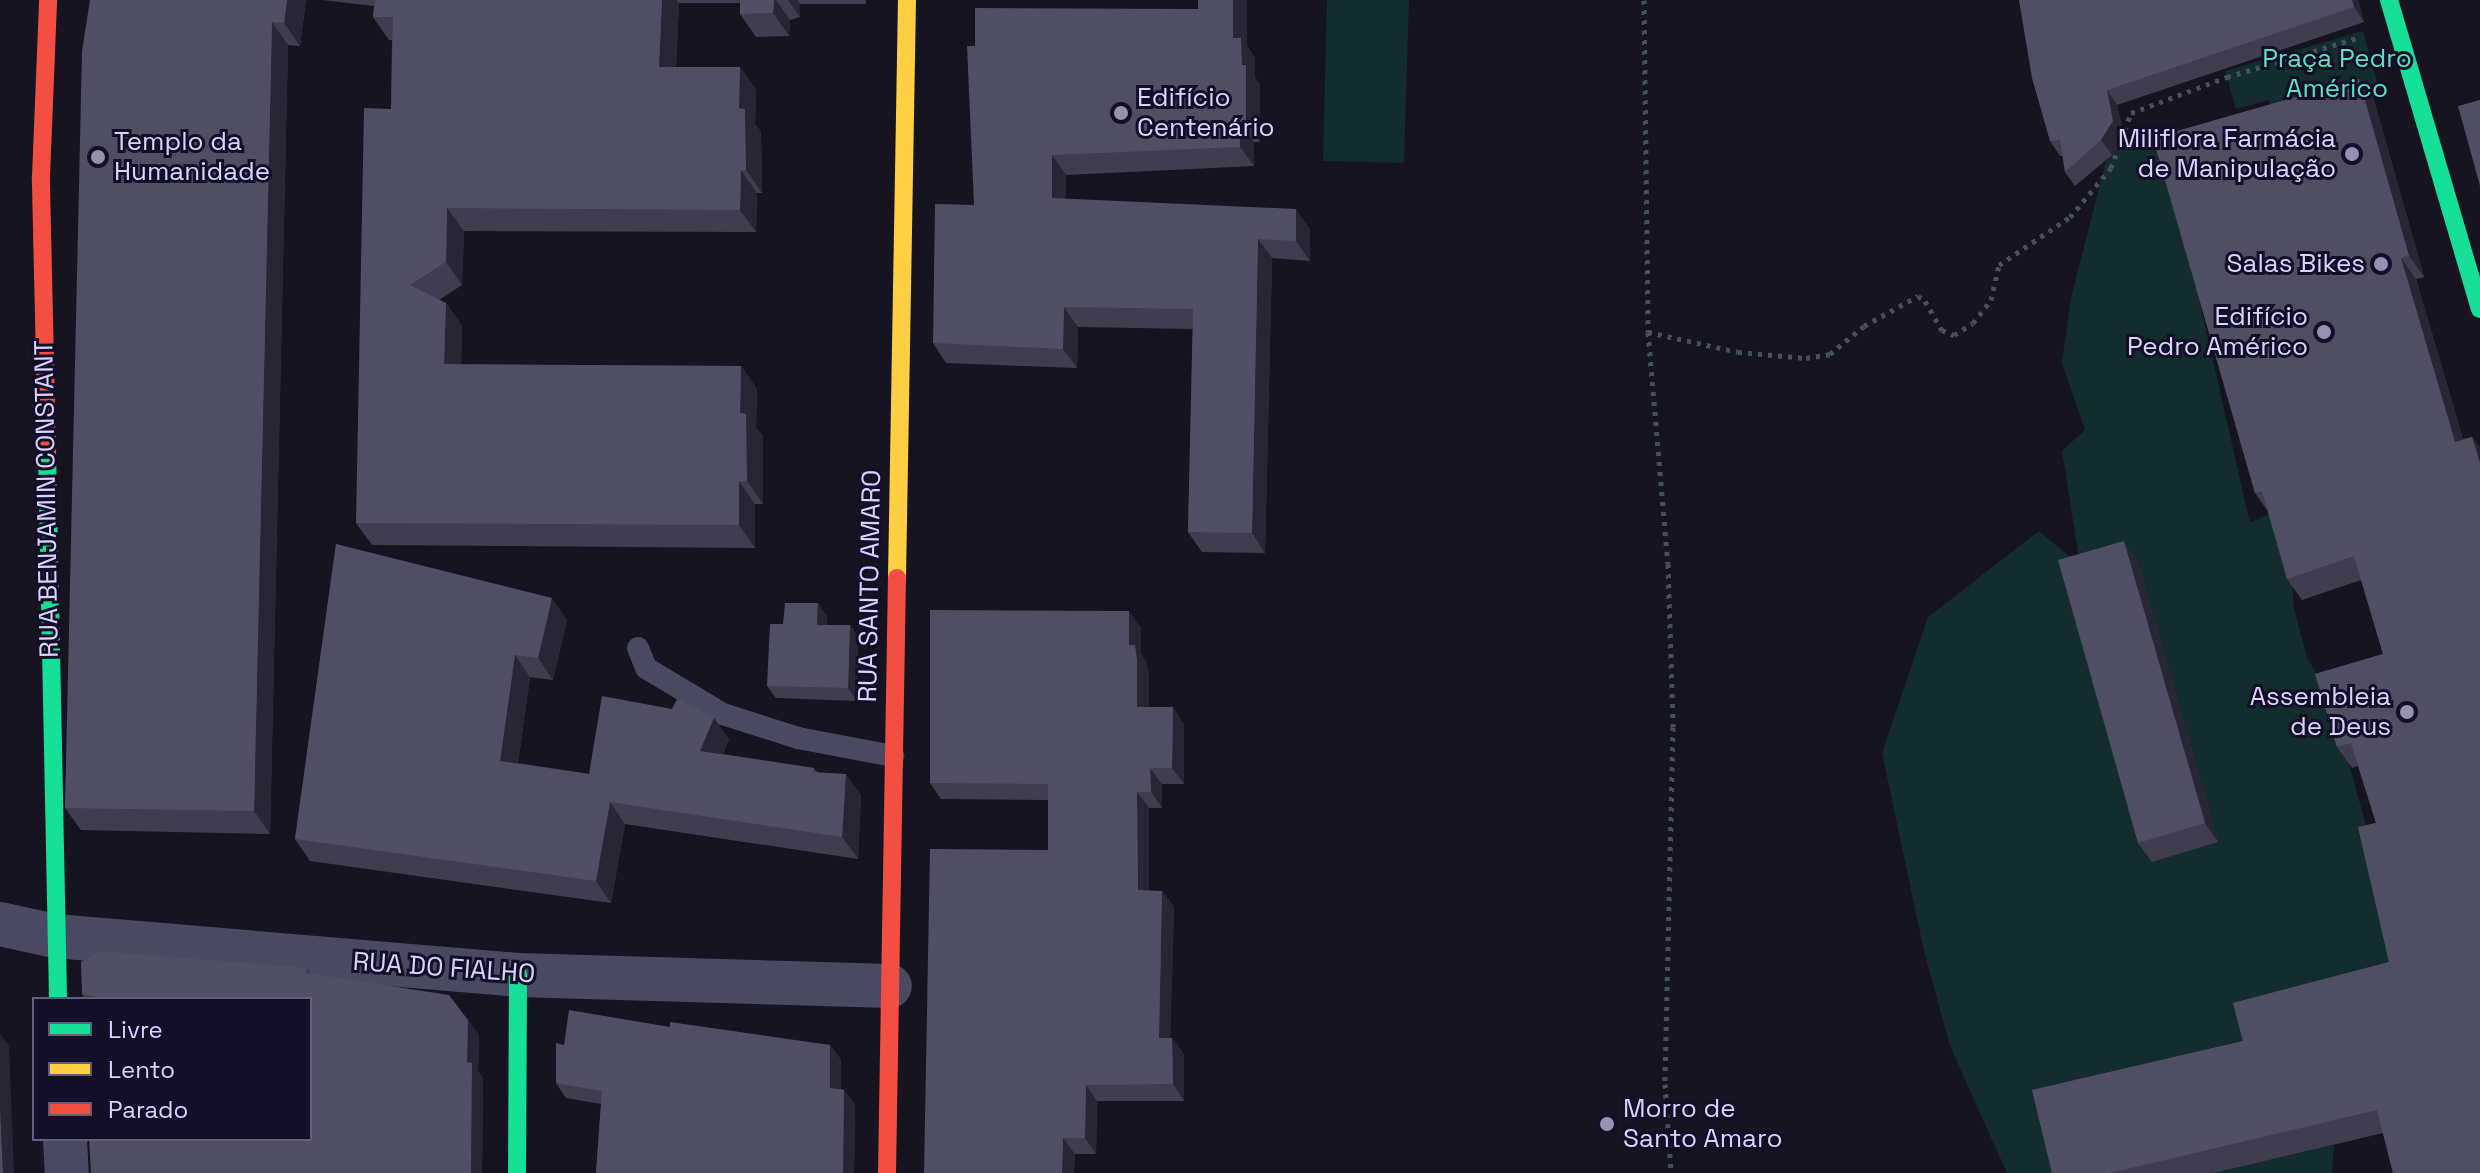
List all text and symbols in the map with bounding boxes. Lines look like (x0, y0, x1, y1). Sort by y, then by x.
park label: Praça Pedro Américo (2262, 43, 2412, 104)
place label: Edifício Centenário (1137, 82, 1275, 144)
marker: Edifício Centenário (1112, 104, 1130, 122)
place label: Miliflora Farmácia de Manipulação (2118, 123, 2336, 184)
place label: Templo da Humanidade (114, 126, 270, 188)
marker: Miliflora Farmácia de Manipulação (2343, 145, 2361, 163)
marker: Templo da Humanidade (89, 148, 107, 166)
place label: Salas Bikes (2227, 248, 2365, 280)
marker: Salas Bikes (2372, 255, 2390, 273)
place label: Edifício Pedro Américo (2127, 301, 2308, 362)
marker: Edifício Pedro Américo (2315, 323, 2333, 341)
street label: RUA BENJAMIN CONSTANT (29, 340, 65, 658)
street label: RUA SANTO AMARO (852, 469, 888, 703)
place label: Assembleia de Deus (2250, 681, 2391, 742)
marker: Assembleia de Deus (2398, 703, 2416, 721)
street label: RUA DO FIALHO (352, 946, 536, 990)
legend (32, 997, 312, 1141)
text: Livre (108, 1014, 163, 1045)
text: Lento (108, 1054, 175, 1085)
place label: Morro de Santo Amaro (1623, 1093, 1783, 1154)
text: Parado (108, 1094, 188, 1125)
marker: Morro de Santo Amaro (1598, 1115, 1616, 1133)

